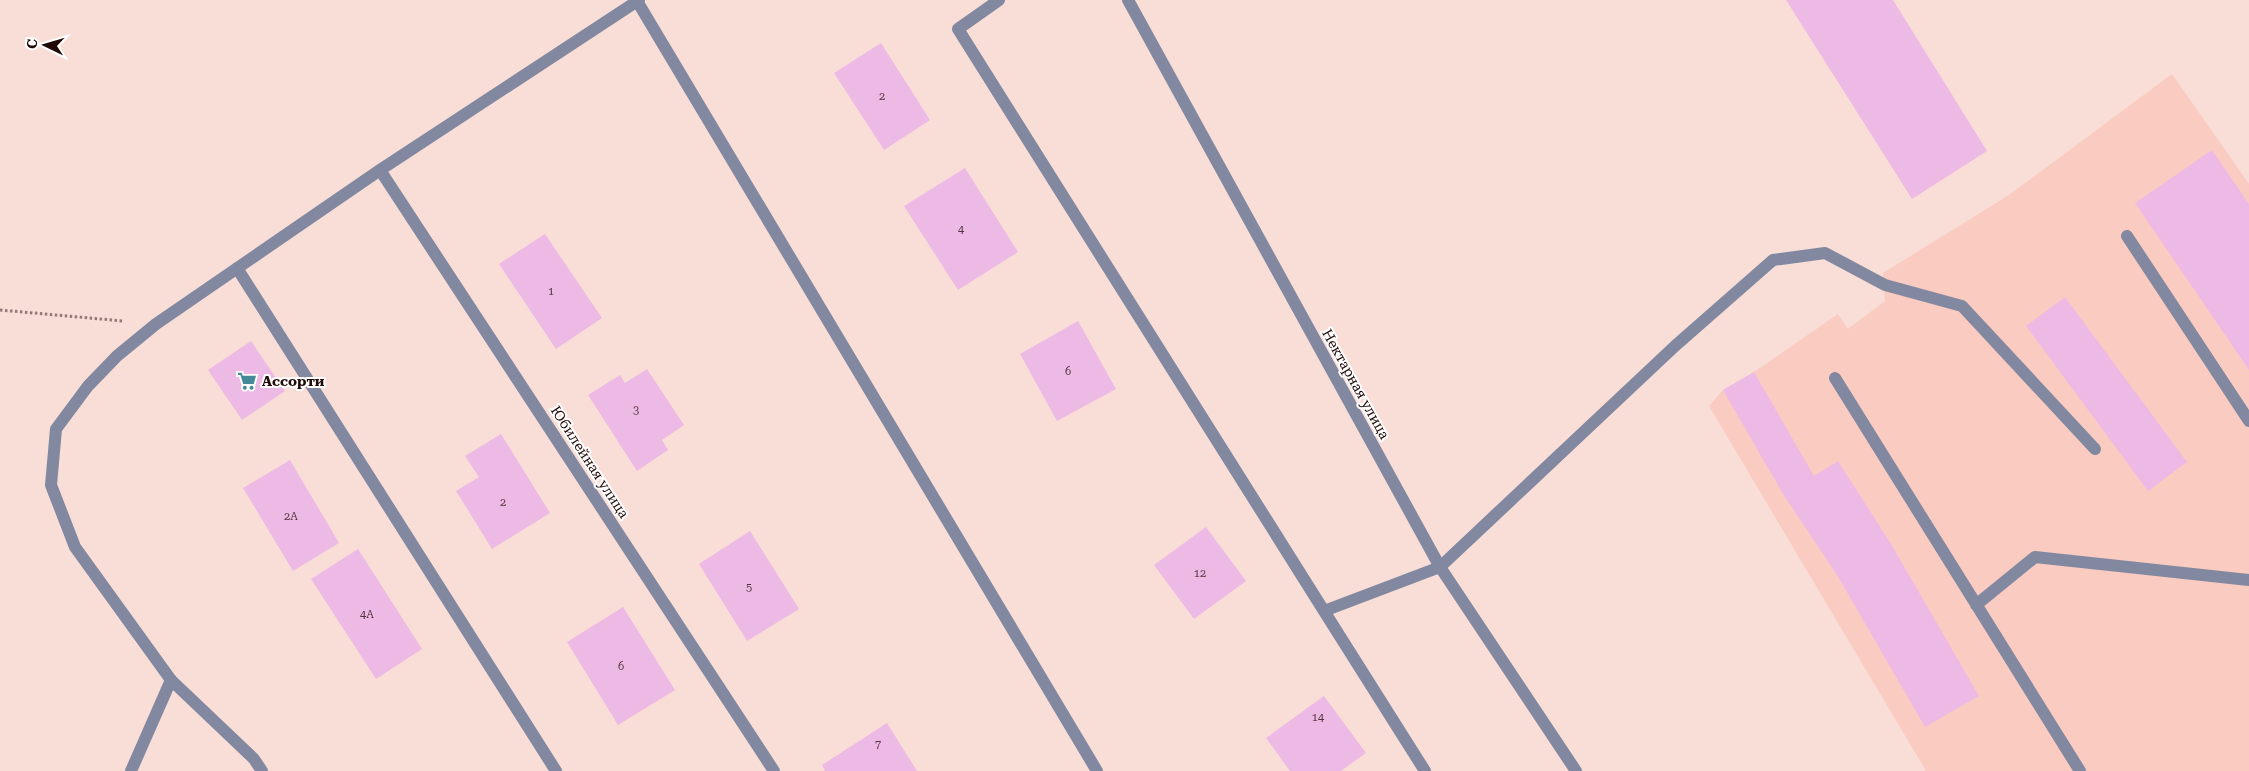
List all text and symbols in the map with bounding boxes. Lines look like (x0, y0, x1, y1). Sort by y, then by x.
north arrow (20, 20, 70, 70)
text: С (24, 38, 40, 49)
house number: 2 (879, 90, 885, 103)
house number: 4 (958, 223, 965, 236)
house number: 1 (548, 285, 554, 298)
street label: Нектарная улица (1319, 326, 1393, 442)
house number: 6 (1065, 365, 1071, 378)
supermarket icon: Ассорти (236, 370, 258, 392)
place label: Ассорти (262, 373, 325, 389)
street label: Юбилейная улица (548, 403, 632, 521)
house number: 3 (633, 404, 639, 417)
house number: 2 (500, 496, 506, 509)
house number: 2А (284, 510, 298, 523)
house number: 12 (1194, 567, 1206, 580)
house number: 5 (746, 581, 752, 594)
house number: 4А (360, 608, 374, 621)
house number: 6 (618, 660, 624, 673)
house number: 14 (1312, 711, 1325, 724)
house number: 7 (875, 738, 881, 751)

